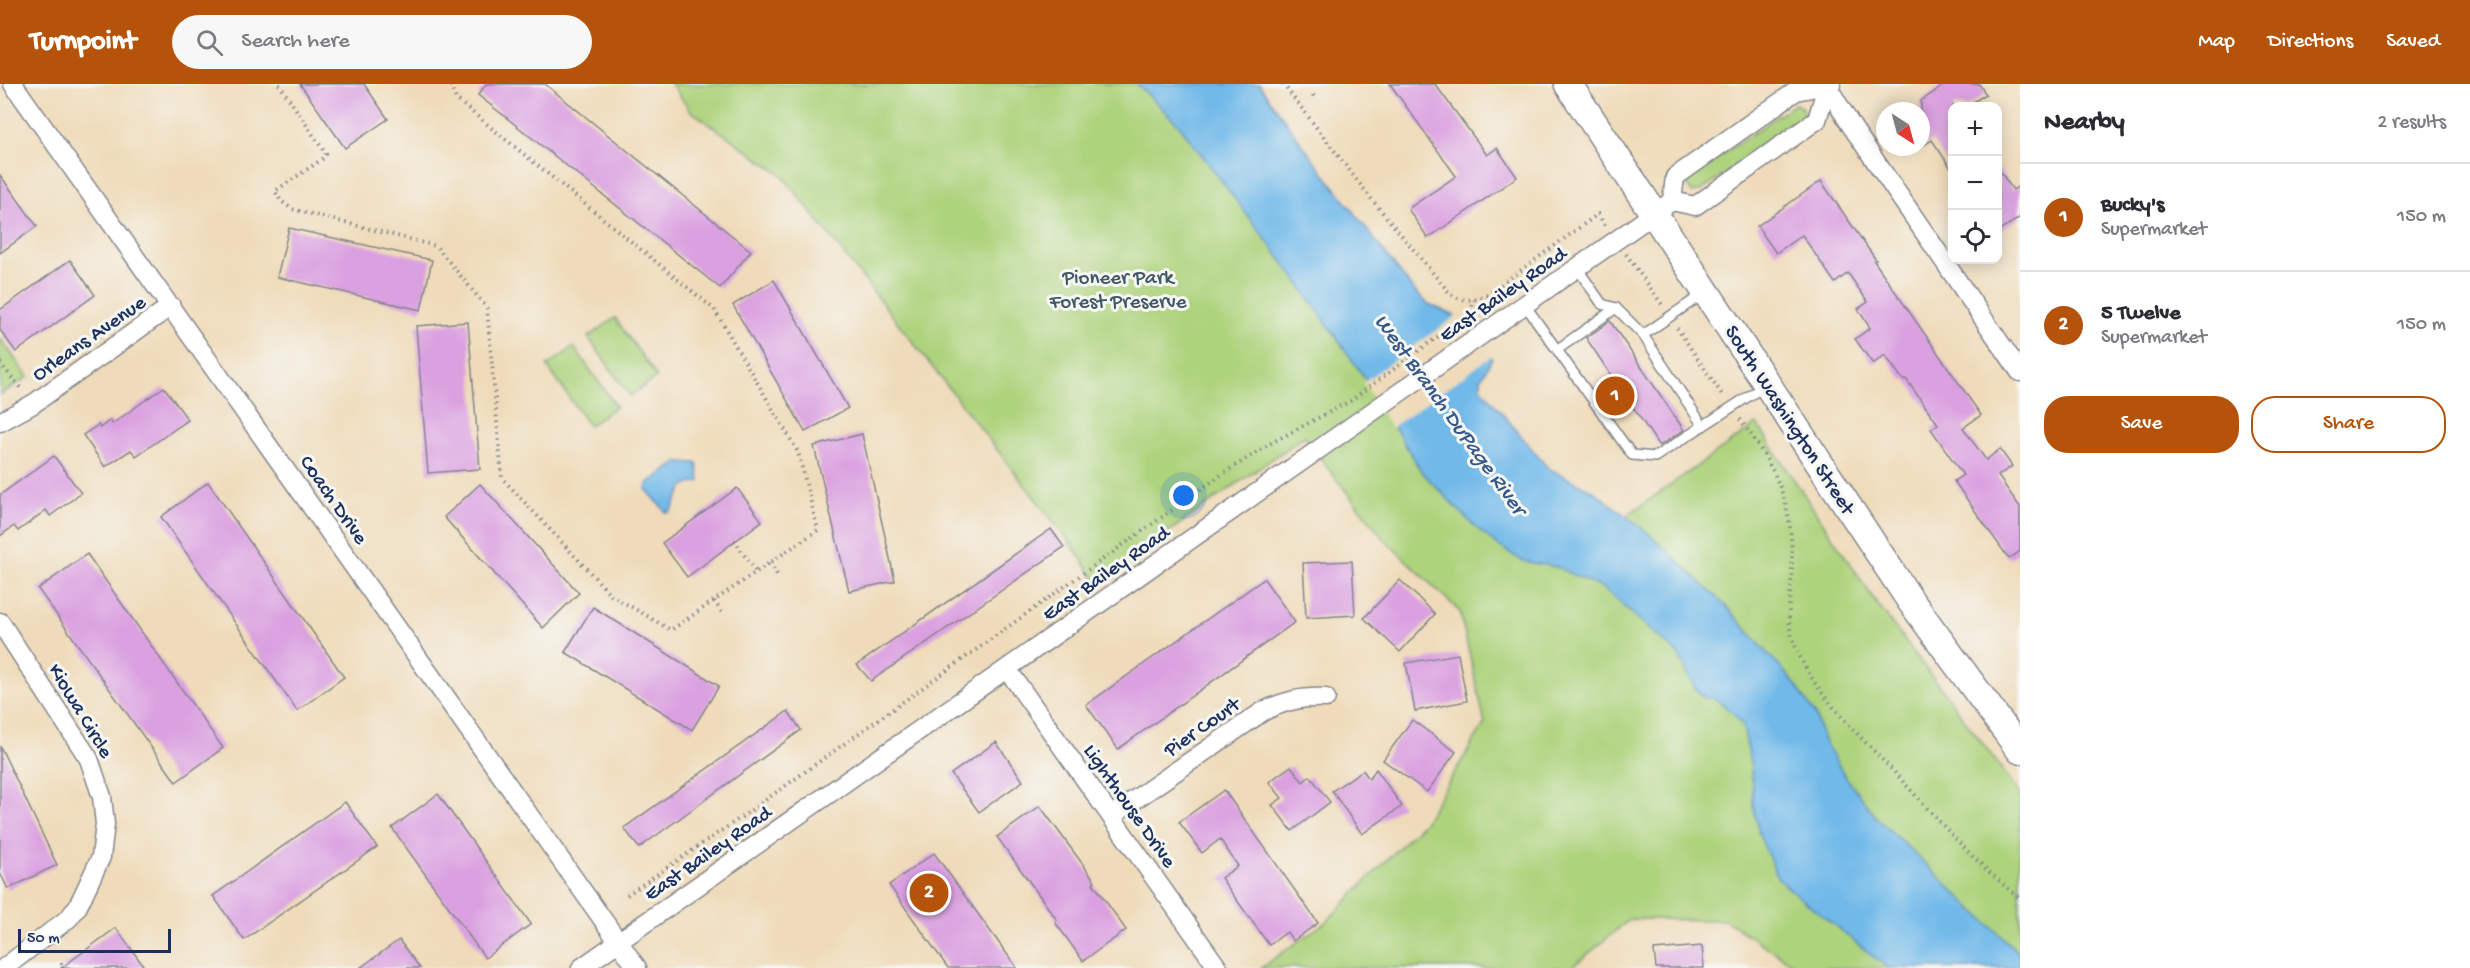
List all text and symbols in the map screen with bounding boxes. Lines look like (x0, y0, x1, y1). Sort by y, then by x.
search box (172, 15, 592, 69)
text: Turnpoint (30, 26, 136, 59)
icon: search (193, 26, 226, 59)
text: Search here (241, 29, 350, 55)
text: Map (2198, 30, 2235, 55)
text: Directions (2268, 30, 2353, 55)
text: Saved (2386, 30, 2440, 55)
north arrow (1876, 102, 1930, 156)
map controls (1948, 102, 2002, 264)
button: + (1948, 102, 2002, 156)
text: Nearby (2044, 108, 2125, 139)
text: 2 results (2377, 112, 2446, 135)
button: − (1948, 156, 2002, 210)
text: Bucky's (2101, 193, 2164, 219)
text: 1 (2059, 206, 2068, 229)
text: 150 m (2397, 206, 2446, 229)
button: locate (1948, 210, 2002, 264)
text: Supermarket (2101, 219, 2207, 242)
street label: East Bailey Road (1436, 242, 1574, 349)
park label: Pioneer Park Forest Preserve (1048, 267, 1188, 316)
street label: Orleans Avenue (28, 291, 153, 388)
text: 5 Twelve (2101, 301, 2181, 327)
water label: West Branch DuPage River (1367, 310, 1533, 524)
text: 2 (2059, 314, 2068, 337)
text: 150 m (2397, 314, 2446, 337)
street label: South Washington Street (1717, 322, 1860, 522)
text: Supermarket (2101, 327, 2207, 350)
pin: 1 (1596, 374, 1634, 418)
button: Save (2044, 396, 2239, 453)
button: Share (2251, 396, 2446, 453)
street label: Coach Drive (292, 452, 373, 551)
your location (1169, 481, 1198, 510)
street label: East Bailey Road (1039, 521, 1177, 628)
street label: Kiowa Circle (41, 660, 118, 765)
street label: Pier Court (1159, 692, 1248, 765)
street label: Lighthouse Drive (1076, 740, 1181, 875)
street label: East Bailey Road (641, 801, 779, 908)
pin: 2 (910, 870, 948, 916)
scale bar (18, 926, 171, 954)
text: 50 m (27, 930, 60, 949)

